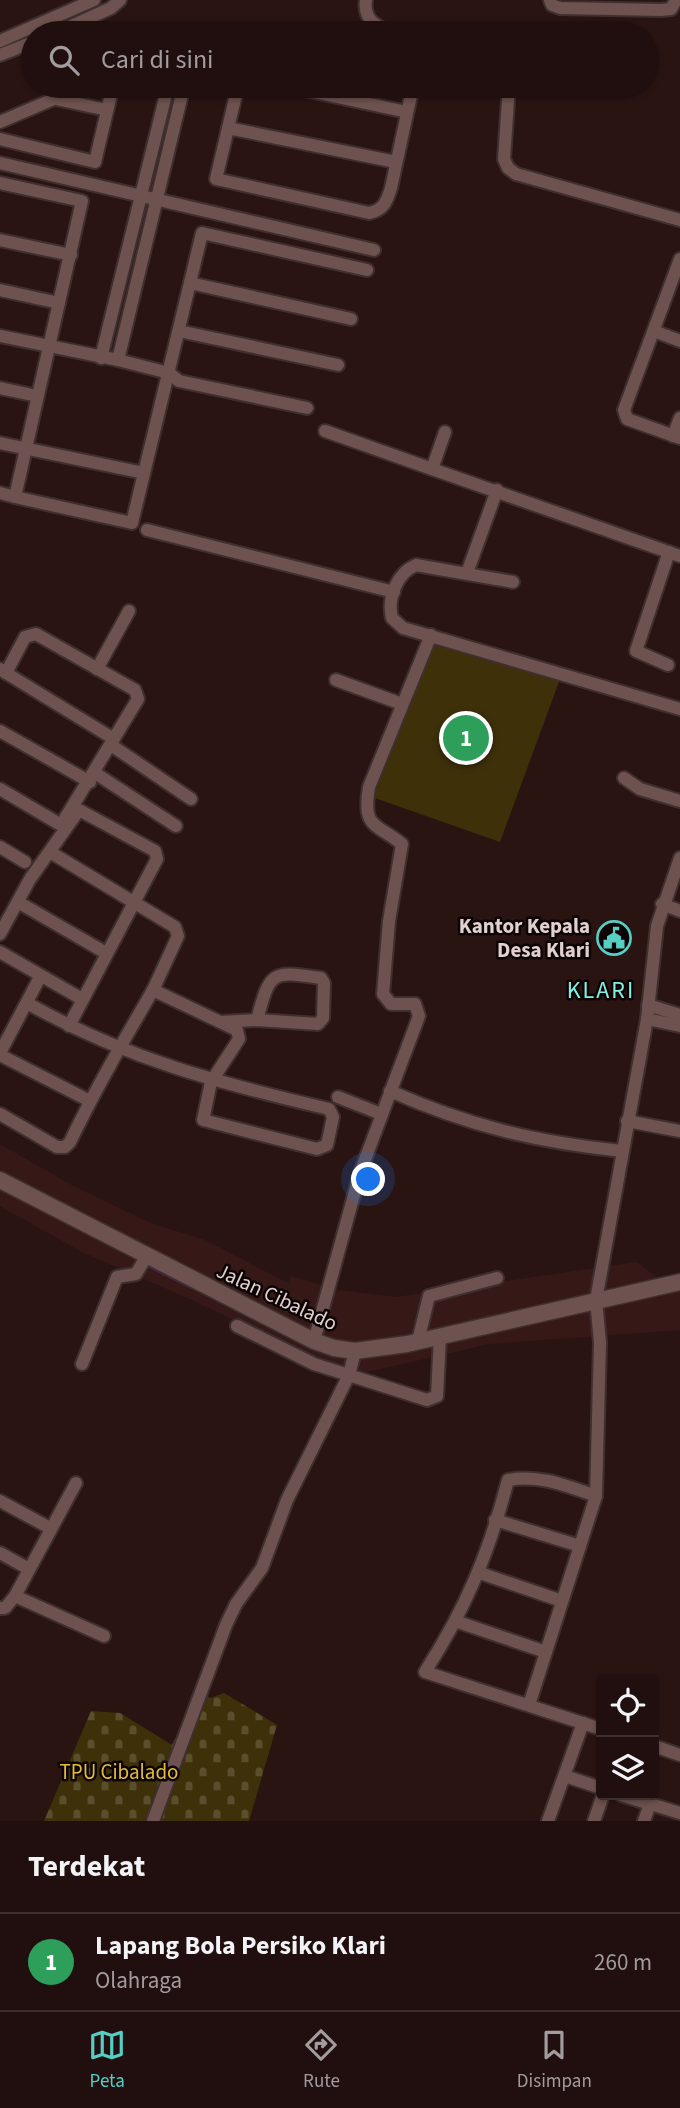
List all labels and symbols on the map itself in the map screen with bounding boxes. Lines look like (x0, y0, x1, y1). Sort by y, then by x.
pin: 1 (443, 712, 489, 764)
place label: Kantor Kepala Desa Klari (459, 911, 590, 965)
public building icon: Kantor Kepala Desa Klari (595, 919, 633, 957)
district label: KLARI (567, 973, 635, 1008)
your location (351, 1162, 385, 1196)
street label: Jalan Cibalado (212, 1256, 342, 1338)
park label: TPU Cibalado (60, 1757, 178, 1787)

